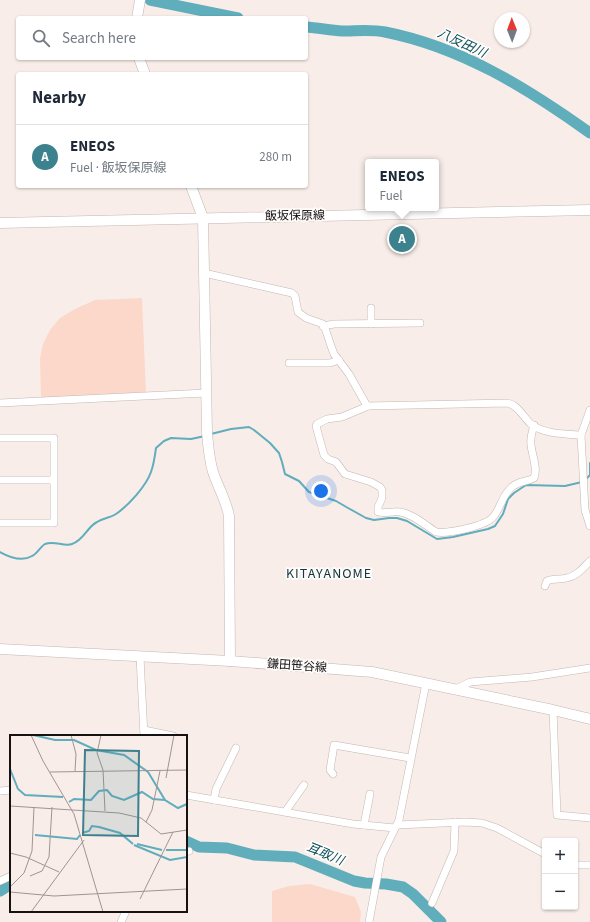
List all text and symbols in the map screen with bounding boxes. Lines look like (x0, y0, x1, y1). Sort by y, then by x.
north arrow (494, 12, 530, 48)
search box (16, 16, 308, 60)
water label: 八反田川 (435, 24, 491, 63)
icon: search (30, 27, 52, 49)
text: Search here (62, 28, 136, 49)
text: Nearby (32, 86, 86, 110)
text: ENEOS (70, 136, 115, 157)
text: A (41, 148, 49, 166)
text: 280 m (259, 148, 292, 166)
text: Fuel · 飯坂保原線 (70, 159, 166, 177)
popup (365, 159, 439, 211)
text: ENEOS (379, 166, 425, 187)
text: Fuel (379, 187, 403, 205)
street label: 飯坂保原線 (265, 207, 325, 225)
pin: A (389, 224, 415, 254)
your location (311, 481, 331, 501)
district label: KITAYANOME (286, 564, 372, 584)
street label: 鎌田笹谷線 (266, 655, 328, 677)
inset map (10, 735, 187, 912)
water label: 耳取川 (304, 838, 348, 870)
map controls (542, 838, 578, 910)
button: + (542, 838, 578, 874)
button: − (542, 874, 578, 910)

